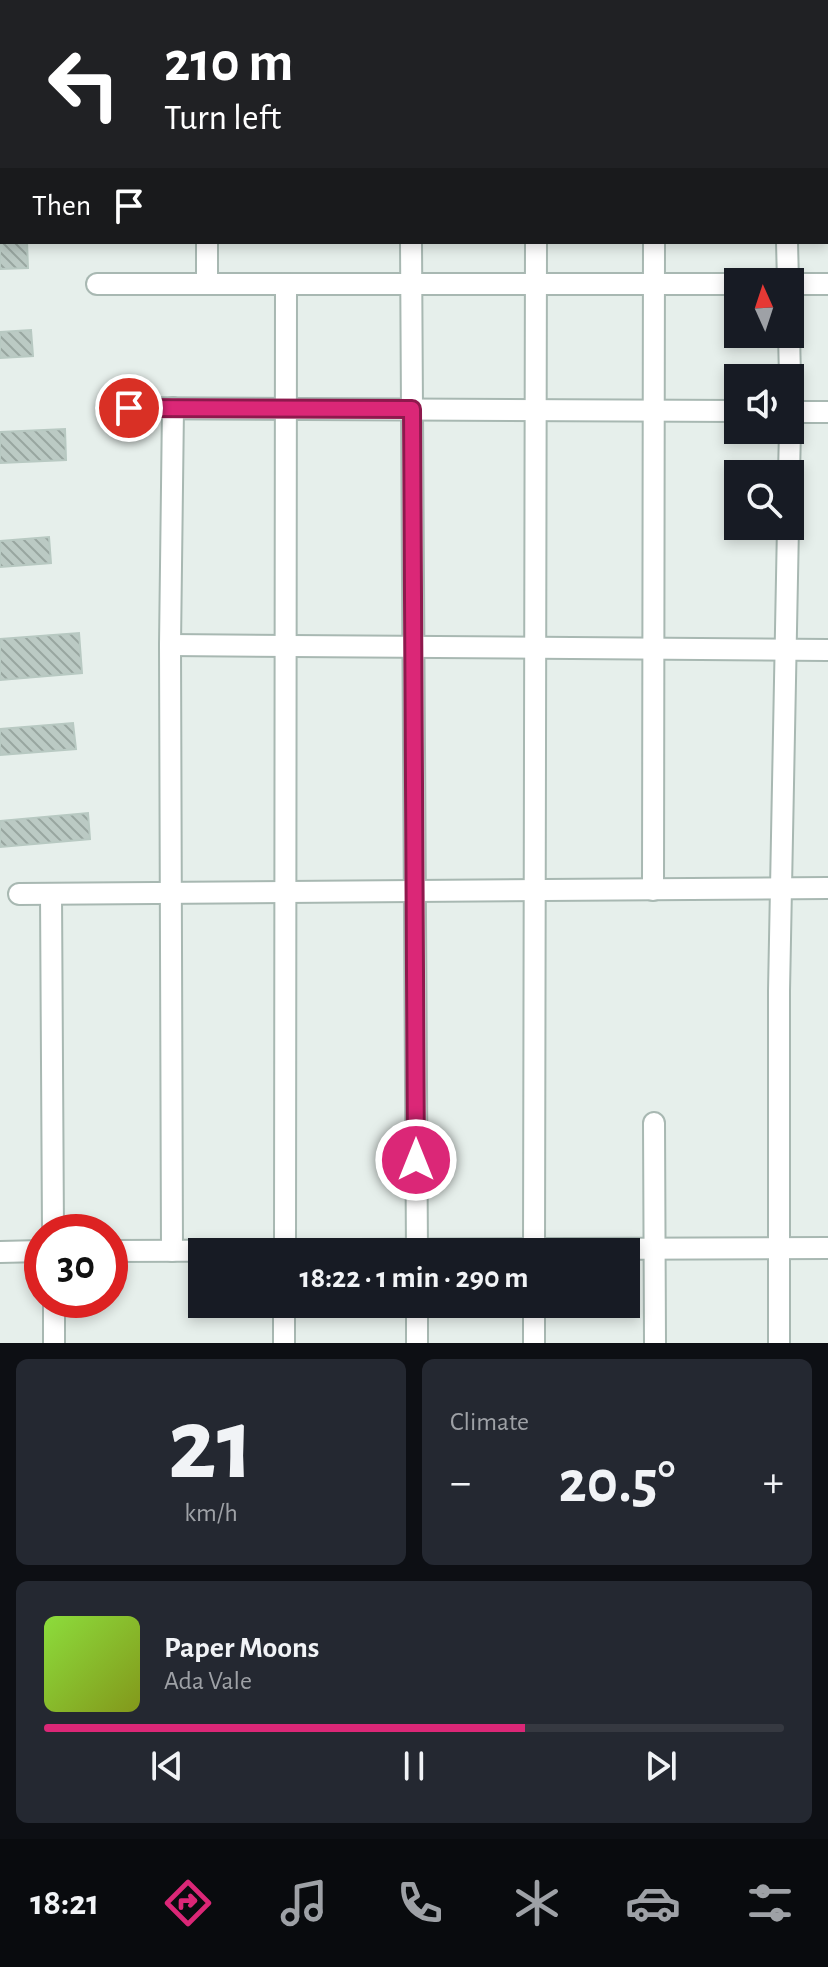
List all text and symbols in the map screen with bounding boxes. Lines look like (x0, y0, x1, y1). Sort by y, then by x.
icon: left (32, 32, 136, 136)
text: 210 m (164, 35, 293, 91)
text: Turn left (164, 100, 281, 136)
icon: arrive (107, 184, 151, 228)
text: Then (32, 191, 91, 221)
north arrow (724, 268, 804, 348)
map controls (724, 268, 804, 540)
button: sound (724, 364, 804, 444)
pin (95, 374, 163, 442)
icon: arrive (107, 386, 151, 430)
button: search (724, 460, 804, 540)
position arrow (374, 1118, 458, 1202)
speed limit sign: 30 (24, 1214, 128, 1318)
text: 18:22 · 1 min · 290 m (300, 1263, 528, 1293)
text: 21 (168, 1394, 254, 1498)
text: Climate (450, 1409, 529, 1435)
text: 20.5° (559, 1453, 675, 1513)
text: − (450, 1461, 471, 1505)
text: + (763, 1461, 784, 1505)
text: km/h (184, 1500, 238, 1526)
text: Paper Moons (164, 1633, 319, 1663)
text: Ada Vale (164, 1668, 252, 1694)
icon: previous (145, 1744, 189, 1788)
icon: pause (392, 1744, 436, 1788)
icon: next (639, 1744, 683, 1788)
icon: directions (160, 1875, 216, 1931)
icon: music (276, 1875, 332, 1931)
icon: phone (392, 1875, 448, 1931)
icon: climate (509, 1875, 565, 1931)
icon: car (625, 1875, 681, 1931)
icon: filters (742, 1875, 798, 1931)
text: 18:21 (30, 1885, 99, 1921)

